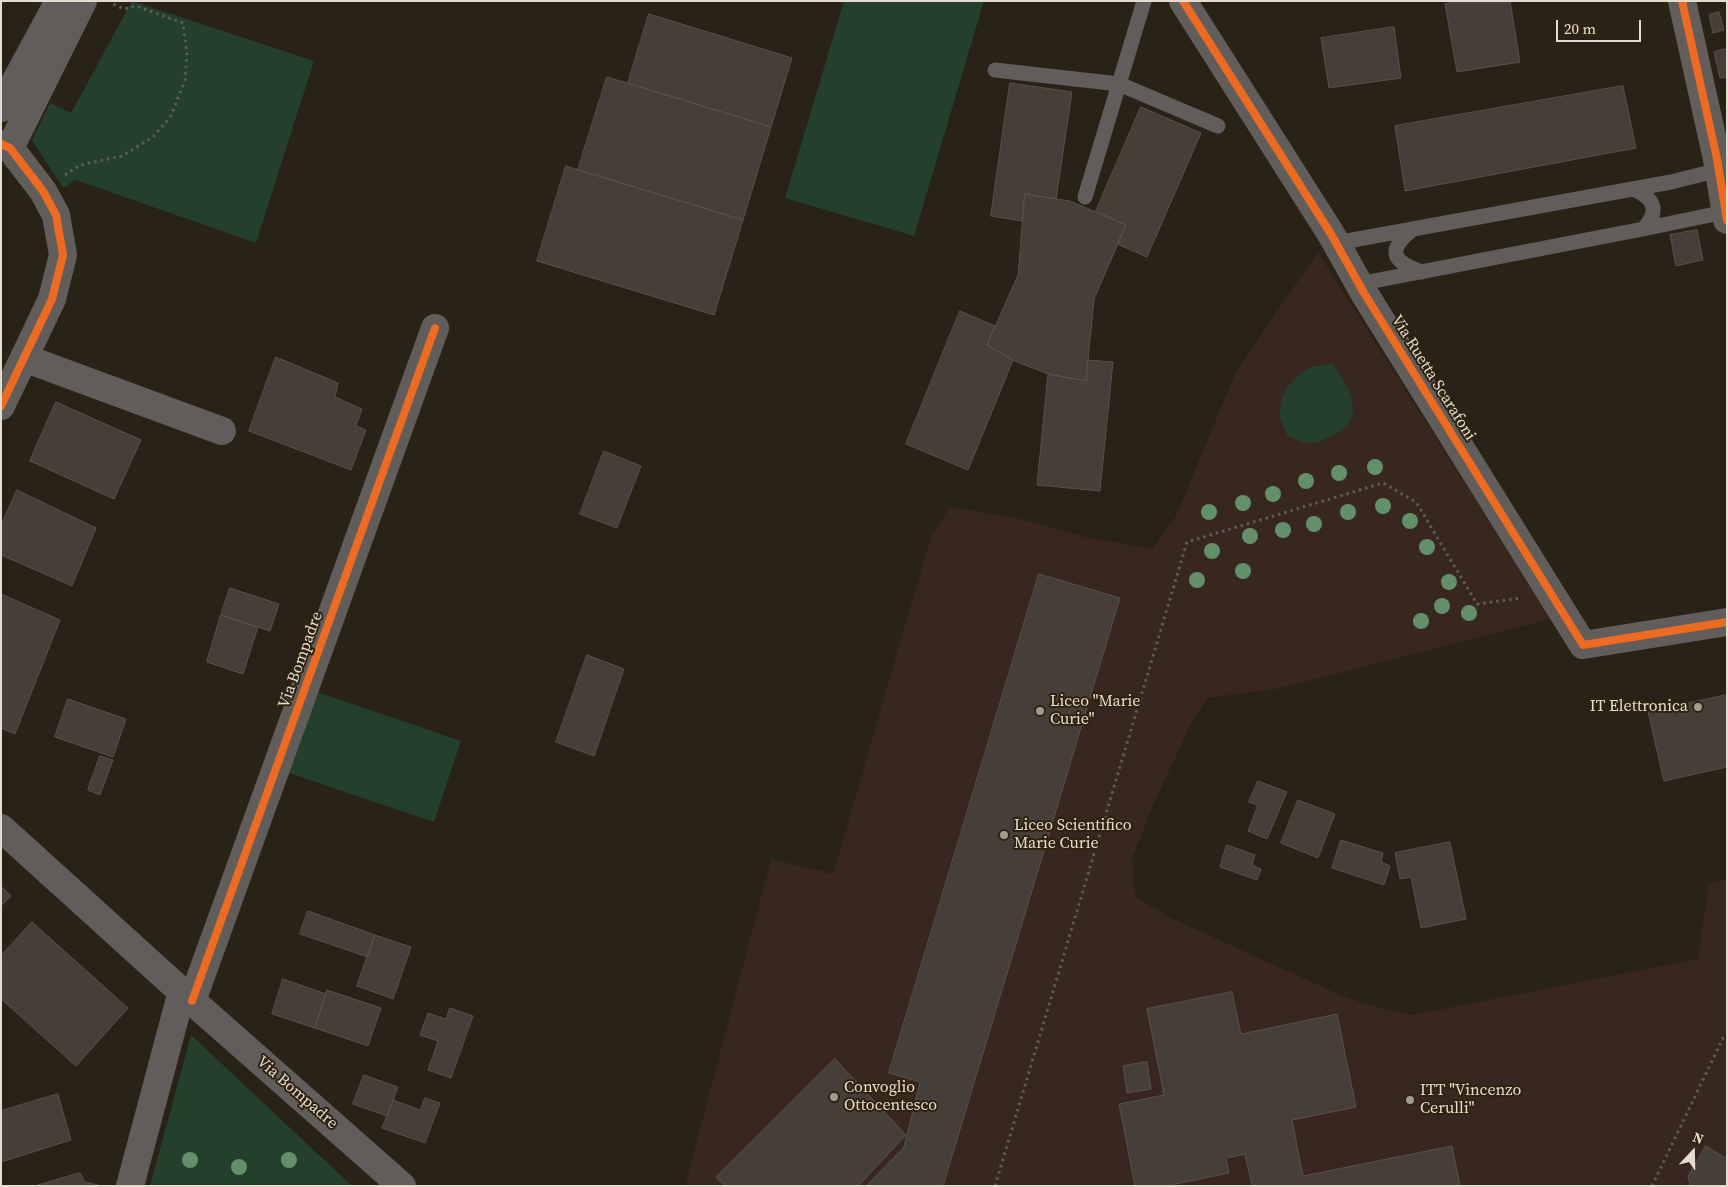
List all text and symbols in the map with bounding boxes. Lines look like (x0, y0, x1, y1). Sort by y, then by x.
scale bar (1558, 10, 1643, 42)
text: 20 m (1564, 18, 1596, 39)
street label: Via Ruetta Scarafoni (1387, 312, 1479, 444)
street label: Via Bompadre (275, 609, 327, 711)
place label: Liceo "Marie Curie" (1050, 692, 1140, 730)
place label: IT Elettronica (1590, 697, 1688, 717)
marker: IT Elettronica (1692, 701, 1704, 713)
marker: Liceo "Marie Curie" (1034, 705, 1046, 717)
place label: Liceo Scientifico Marie Curie (1014, 816, 1132, 854)
marker: Liceo Scientifico Marie Curie (998, 829, 1010, 841)
street label: Via Bompadre (252, 1053, 342, 1133)
place label: Convoglio Ottocentesco (844, 1078, 937, 1116)
place label: ITT "Vincenzo Cerulli" (1420, 1081, 1521, 1119)
marker: Convoglio Ottocentesco (828, 1091, 840, 1103)
marker: ITT "Vincenzo Cerulli" (1404, 1094, 1416, 1106)
north arrow (1668, 1127, 1718, 1177)
text: N (1690, 1127, 1707, 1149)

